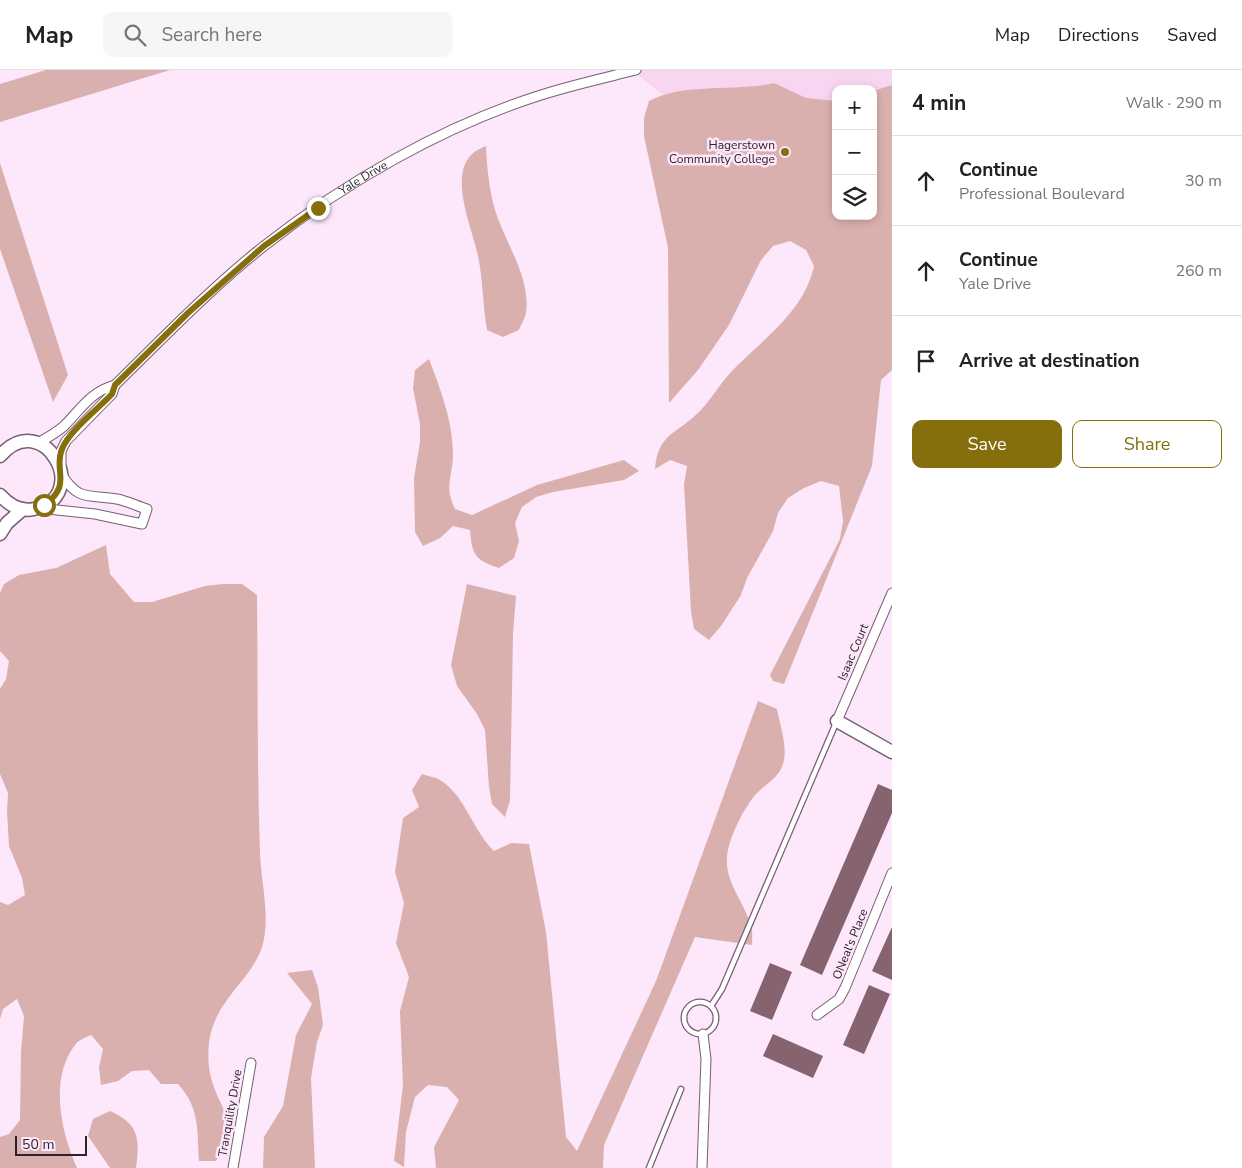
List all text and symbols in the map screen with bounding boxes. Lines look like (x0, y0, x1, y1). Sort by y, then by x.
search box (103, 12, 453, 57)
text: Map (25, 19, 73, 51)
icon: search (121, 21, 149, 49)
text: Search here (161, 22, 262, 48)
text: Map (995, 23, 1030, 47)
text: Directions (1058, 23, 1139, 47)
text: Saved (1167, 23, 1217, 47)
map controls (832, 85, 877, 220)
button: + (832, 85, 877, 130)
text: 4 min (912, 89, 966, 117)
text: Walk · 290 m (1126, 92, 1222, 114)
button: − (832, 130, 877, 175)
place label: Hagerstown Community College (669, 137, 775, 167)
marker: Hagerstown Community College (779, 146, 791, 158)
street label: Yale Drive (335, 157, 390, 199)
text: Continue (959, 157, 1038, 183)
icon: ahead (912, 167, 940, 195)
text: 30 m (1185, 170, 1222, 192)
button: layers (832, 175, 877, 220)
text: Professional Boulevard (959, 183, 1125, 205)
route end (307, 197, 330, 220)
text: Continue (959, 247, 1038, 273)
icon: ahead (912, 257, 940, 285)
text: 260 m (1175, 260, 1222, 282)
text: Yale Drive (959, 273, 1031, 295)
icon: arrive (912, 347, 940, 375)
text: Arrive at destination (959, 348, 1140, 374)
button: Save (912, 420, 1062, 468)
button: Share (1072, 420, 1222, 468)
route start (33, 494, 56, 517)
street label: Isaac Court (834, 620, 872, 683)
street label: ONeal's Place (829, 906, 871, 982)
street label: Tranquility Drive (214, 1068, 246, 1158)
scale bar (15, 1133, 88, 1156)
text: 50 m (22, 1135, 54, 1154)

